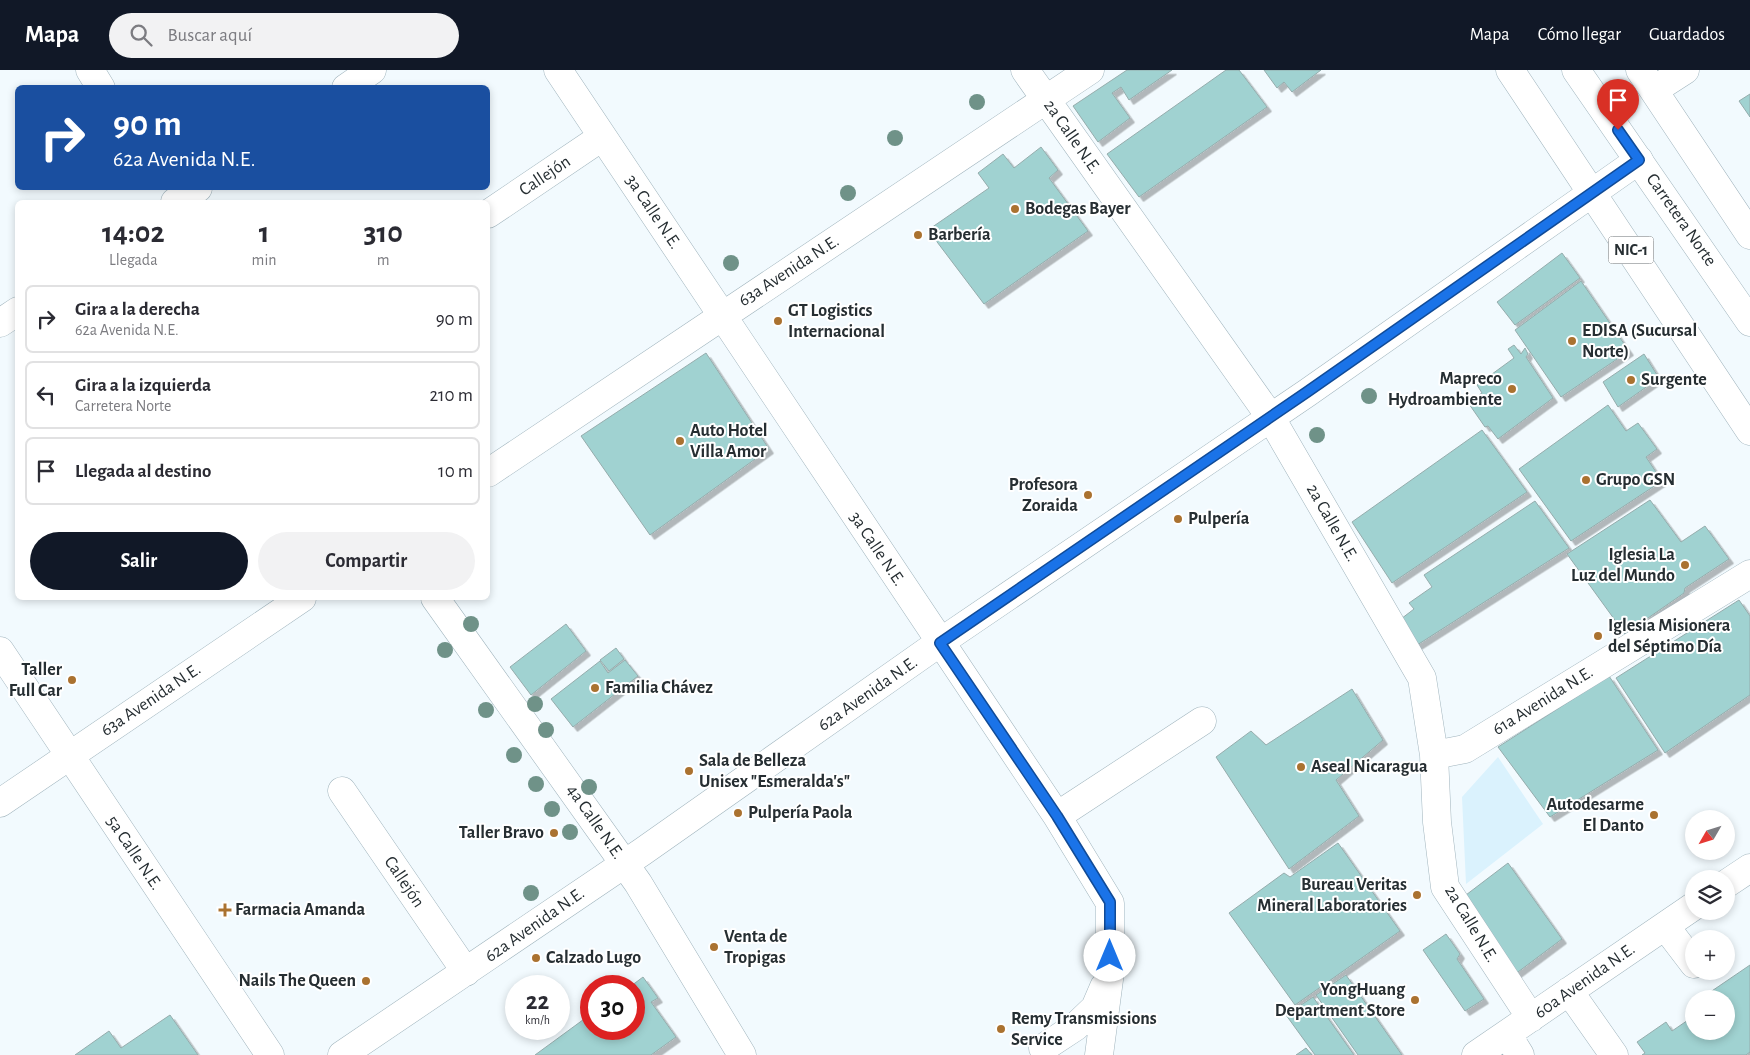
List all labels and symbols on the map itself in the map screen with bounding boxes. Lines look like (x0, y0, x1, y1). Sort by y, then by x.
pin (1597, 79, 1639, 130)
street label: 2a Calle N.E. (1040, 97, 1104, 177)
street label: Callejón (516, 152, 574, 200)
street label: Carretera Norte (1643, 170, 1719, 270)
street label: 3a Calle N.E. (622, 172, 684, 252)
place label: Bodegas Bayer (1025, 200, 1131, 218)
marker: Bodegas Bayer (1009, 203, 1021, 215)
place label: Barbería (928, 226, 991, 244)
marker: Barbería (912, 229, 924, 241)
street label: 63a Avenida N.E. (736, 232, 842, 310)
road number: NIC-1 (1608, 236, 1654, 264)
place label: GT Logistics Internacional (788, 302, 885, 341)
marker: GT Logistics Internacional (772, 315, 784, 327)
place label: EDISA (Sucursal Norte) (1582, 322, 1697, 361)
marker: EDISA (Sucursal Norte) (1566, 335, 1578, 347)
place label: Mapreco Hydroambiente (1388, 370, 1502, 409)
place label: Surgente (1641, 371, 1707, 389)
marker: Surgente (1625, 374, 1637, 386)
marker: Mapreco Hydroambiente (1506, 383, 1518, 395)
place label: Auto Hotel Villa Amor (690, 422, 768, 461)
marker: Auto Hotel Villa Amor (674, 435, 686, 447)
place label: Grupo GSN (1596, 471, 1675, 489)
marker: Grupo GSN (1580, 474, 1592, 486)
place label: Profesora Zoraida (1009, 476, 1078, 515)
street label: 2a Calle N.E. (1303, 481, 1361, 565)
marker: Profesora Zoraida (1082, 489, 1094, 501)
street label: 3a Calle N.E. (846, 509, 908, 589)
place label: Pulpería (1188, 510, 1250, 528)
marker: Pulpería (1172, 513, 1184, 525)
place label: Iglesia La Luz del Mundo (1571, 546, 1675, 585)
marker: Iglesia La Luz del Mundo (1679, 559, 1691, 571)
place label: Iglesia Misionera del Séptimo Día (1608, 617, 1731, 656)
marker: Iglesia Misionera del Séptimo Día (1592, 630, 1604, 642)
street label: 62a Avenida N.E. (815, 653, 921, 735)
street label: 63a Avenida N.E. (98, 660, 204, 740)
place label: Taller Full Car (9, 661, 63, 700)
street label: 61a Avenida N.E. (1490, 663, 1596, 739)
marker: Taller Full Car (66, 674, 78, 686)
place label: Familia Chávez (605, 679, 713, 697)
marker: Familia Chávez (589, 682, 601, 694)
place label: Sala de Belleza Unisex "Esmeralda's" (699, 752, 850, 791)
place label: Aseal Nicaragua (1311, 758, 1428, 776)
marker: Aseal Nicaragua (1295, 761, 1307, 773)
marker: Sala de Belleza Unisex "Esmeralda's" (683, 765, 695, 777)
street label: 4a Calle N.E. (563, 781, 627, 863)
place label: Autodesarme El Danto (1547, 796, 1644, 835)
place label: Pulpería Paola (748, 804, 853, 822)
marker: Pulpería Paola (732, 807, 744, 819)
marker: Autodesarme El Danto (1648, 809, 1660, 821)
north arrow (1685, 810, 1735, 860)
street label: 5a Calle N.E. (103, 813, 165, 893)
place label: Taller Bravo (459, 824, 544, 842)
marker: Taller Bravo (548, 827, 560, 839)
street label: Callejón (380, 853, 428, 911)
place label: Bureau Veritas Mineral Laboratories (1257, 876, 1407, 915)
street label: 2a Calle N.E. (1441, 883, 1501, 965)
street label: 62a Avenida N.E. (482, 884, 588, 966)
marker: Bureau Veritas Mineral Laboratories (1411, 889, 1423, 901)
place label: Farmacia Amanda (235, 901, 366, 919)
marker: Farmacia Amanda (219, 904, 231, 916)
place label: Venta de Tropigas (724, 928, 787, 967)
position arrow (1083, 929, 1135, 981)
street label: 60a Avenida N.E. (1532, 940, 1638, 1022)
marker: Venta de Tropigas (708, 941, 720, 953)
place label: Calzado Lugo (546, 949, 641, 967)
marker: Calzado Lugo (530, 952, 542, 964)
place label: Nails The Queen (239, 972, 356, 990)
marker: Nails The Queen (360, 975, 372, 987)
speed limit sign: 30 (580, 975, 645, 1040)
place label: YongHuang Department Store (1275, 981, 1406, 1020)
marker: YongHuang Department Store (1409, 994, 1421, 1006)
place label: Remy Transmissions Service (1011, 1010, 1157, 1049)
marker: Remy Transmissions Service (995, 1023, 1007, 1035)

